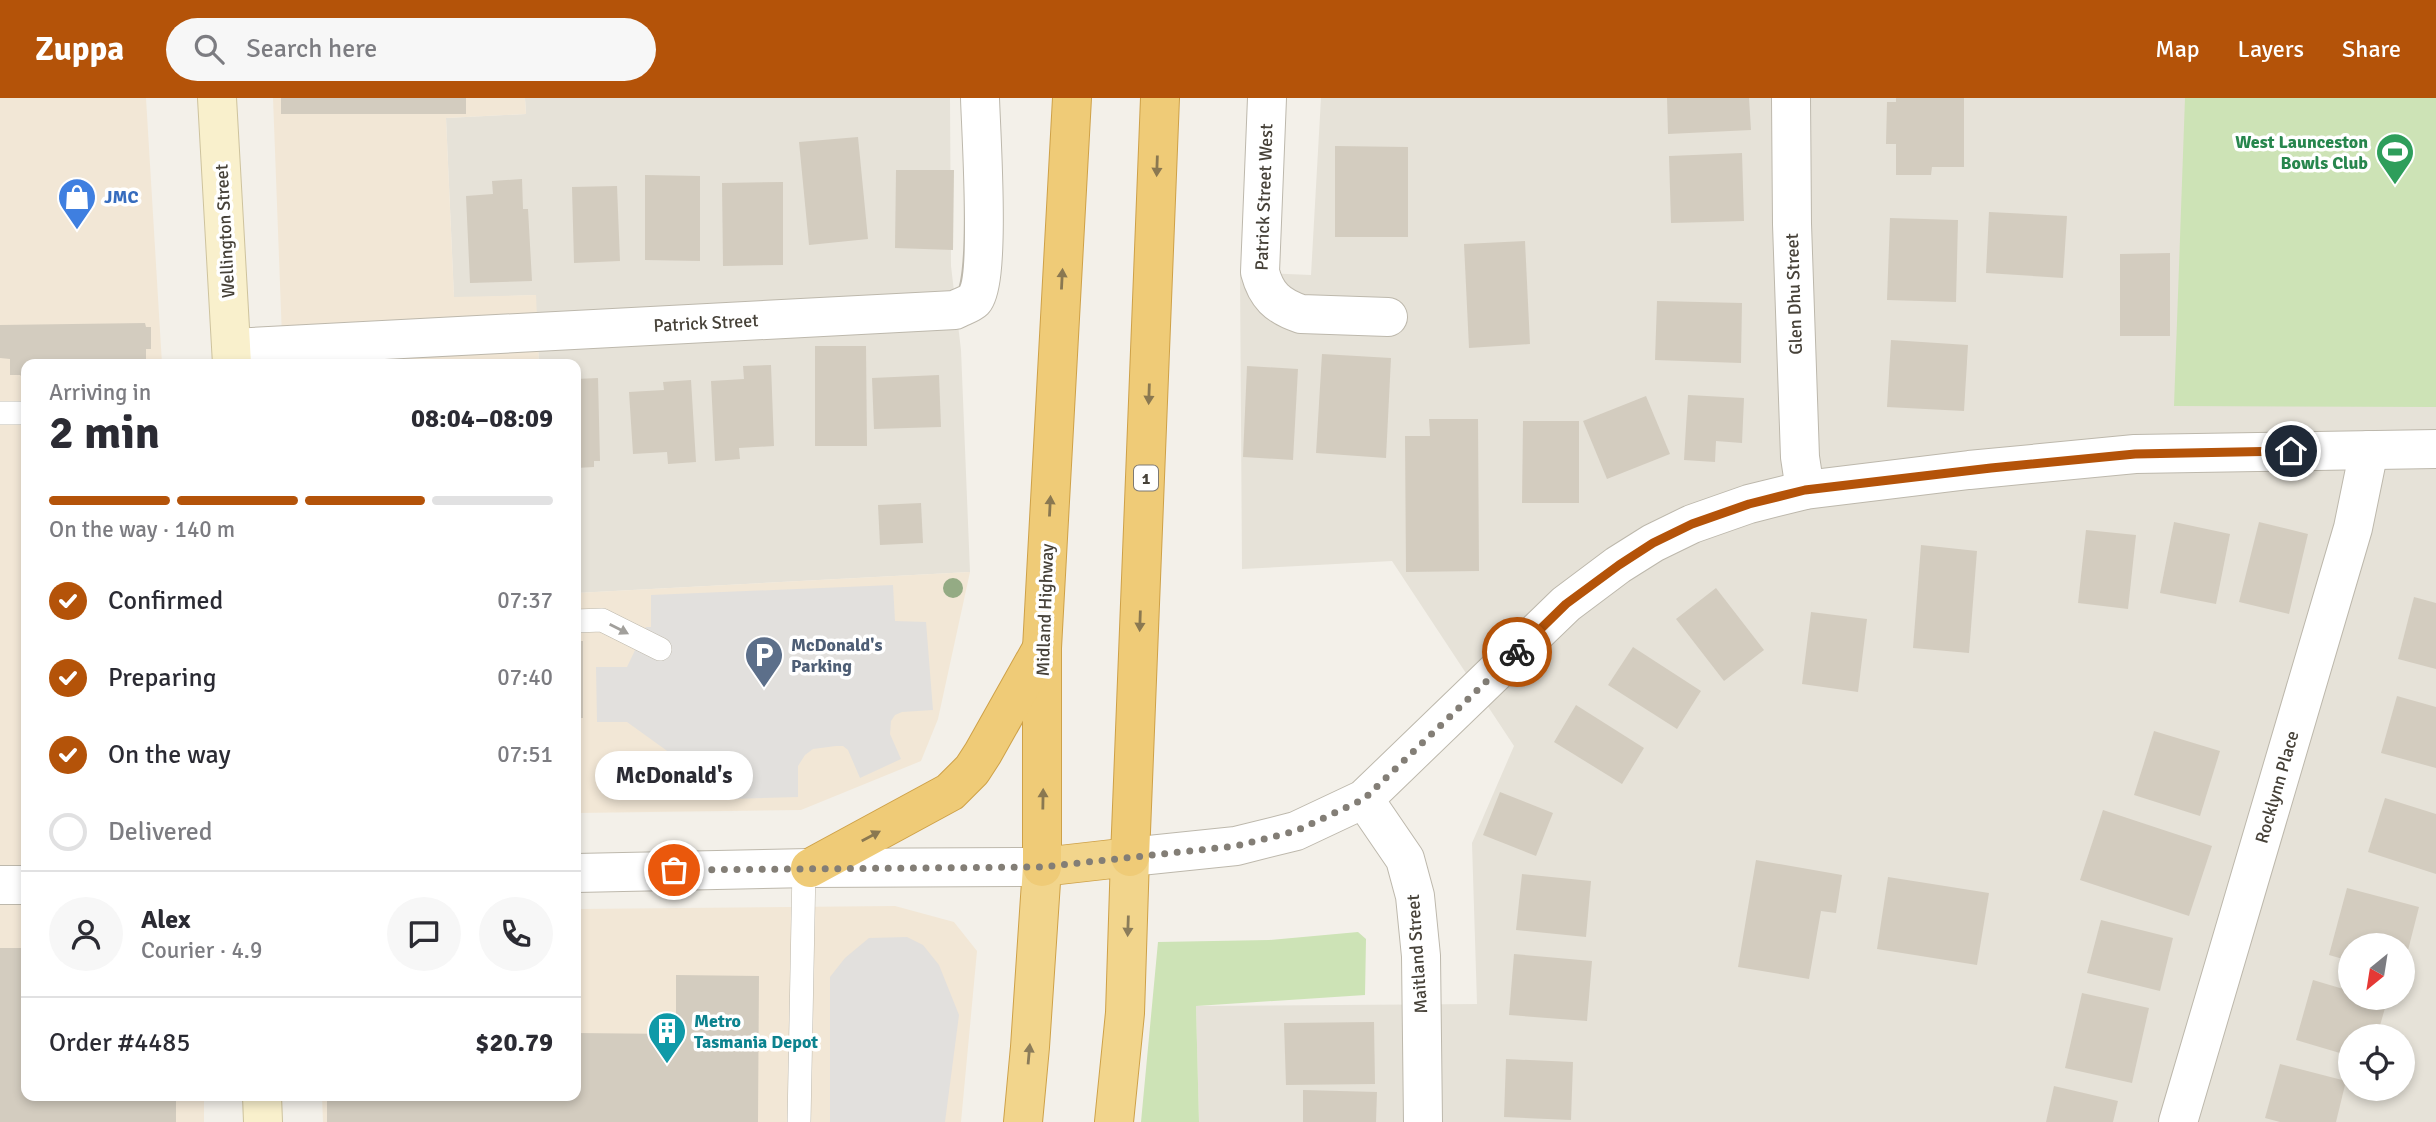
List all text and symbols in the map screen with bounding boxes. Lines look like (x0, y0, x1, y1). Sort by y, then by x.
search box (166, 18, 656, 81)
text: Zuppa (35, 29, 124, 70)
icon: search (190, 30, 228, 68)
text: Search here (246, 33, 377, 65)
text: Map (2155, 34, 2200, 64)
text: Layers (2238, 34, 2304, 64)
text: Share (2342, 34, 2401, 64)
street label: Patrick Street West (1250, 123, 1278, 271)
place label: West Launceston Bowls Club (2235, 131, 2368, 174)
sports icon: West Launceston Bowls Club (2374, 131, 2416, 186)
one-way arrow (1152, 155, 1163, 177)
street label: Wellington Street (211, 163, 239, 299)
shop icon: JMC (56, 176, 98, 231)
place label: JMC (104, 186, 138, 208)
street label: Glen Dhu Street (1781, 233, 1807, 355)
one-way arrow (1057, 268, 1068, 290)
street label: Patrick Street (653, 309, 759, 337)
text: Arriving in (49, 378, 151, 407)
one-way arrow (1144, 383, 1155, 405)
text: 08:04–08:09 (411, 403, 553, 435)
text: 2 min (49, 405, 160, 461)
pin (2261, 421, 2321, 481)
icon: home (2272, 432, 2310, 470)
road number: 1 (1134, 466, 1158, 490)
one-way arrow (1044, 495, 1055, 517)
text: On the way · 140 m (49, 515, 235, 544)
street label: Midland Highway (1032, 543, 1058, 677)
icon: check (49, 582, 87, 620)
text: Confirmed (108, 585, 223, 617)
text: 07:37 (497, 586, 553, 615)
one-way arrow (1134, 610, 1145, 632)
courier (1482, 617, 1552, 687)
one-way arrow (609, 623, 629, 634)
icon: bike (1498, 633, 1536, 671)
parking icon: McDonald's Parking (743, 634, 785, 689)
place label: McDonald's Parking (791, 634, 882, 677)
icon: check (49, 659, 87, 697)
text: Preparing (108, 662, 216, 694)
text: 07:40 (497, 663, 553, 692)
street label: Rocklynn Place (2250, 728, 2304, 846)
icon: check (49, 736, 87, 774)
text: On the way (108, 739, 231, 771)
text: 07:51 (497, 740, 553, 769)
callout: McDonald's (595, 751, 753, 800)
text: McDonald's (616, 761, 732, 790)
one-way arrow (1037, 787, 1049, 809)
text: Delivered (108, 816, 213, 848)
one-way arrow (861, 830, 880, 842)
pin (644, 840, 704, 900)
icon: bag (655, 851, 693, 889)
street label: Maitland Street (1402, 894, 1432, 1014)
button: person (49, 897, 123, 971)
button: chat (387, 897, 461, 971)
button: phone (479, 897, 553, 971)
text: Alex (141, 904, 191, 936)
one-way arrow (1122, 915, 1134, 937)
north arrow (2338, 933, 2415, 1010)
map controls (2338, 933, 2415, 1101)
text: Courier · 4.9 (141, 936, 262, 965)
building icon: Metro Tasmania Depot (646, 1010, 688, 1065)
place label: Metro Tasmania Depot (694, 1010, 818, 1053)
button: locate (2338, 1024, 2415, 1101)
text: Order #4485 (49, 1027, 190, 1059)
text: $20.79 (475, 1027, 553, 1059)
one-way arrow (1024, 1043, 1035, 1065)

